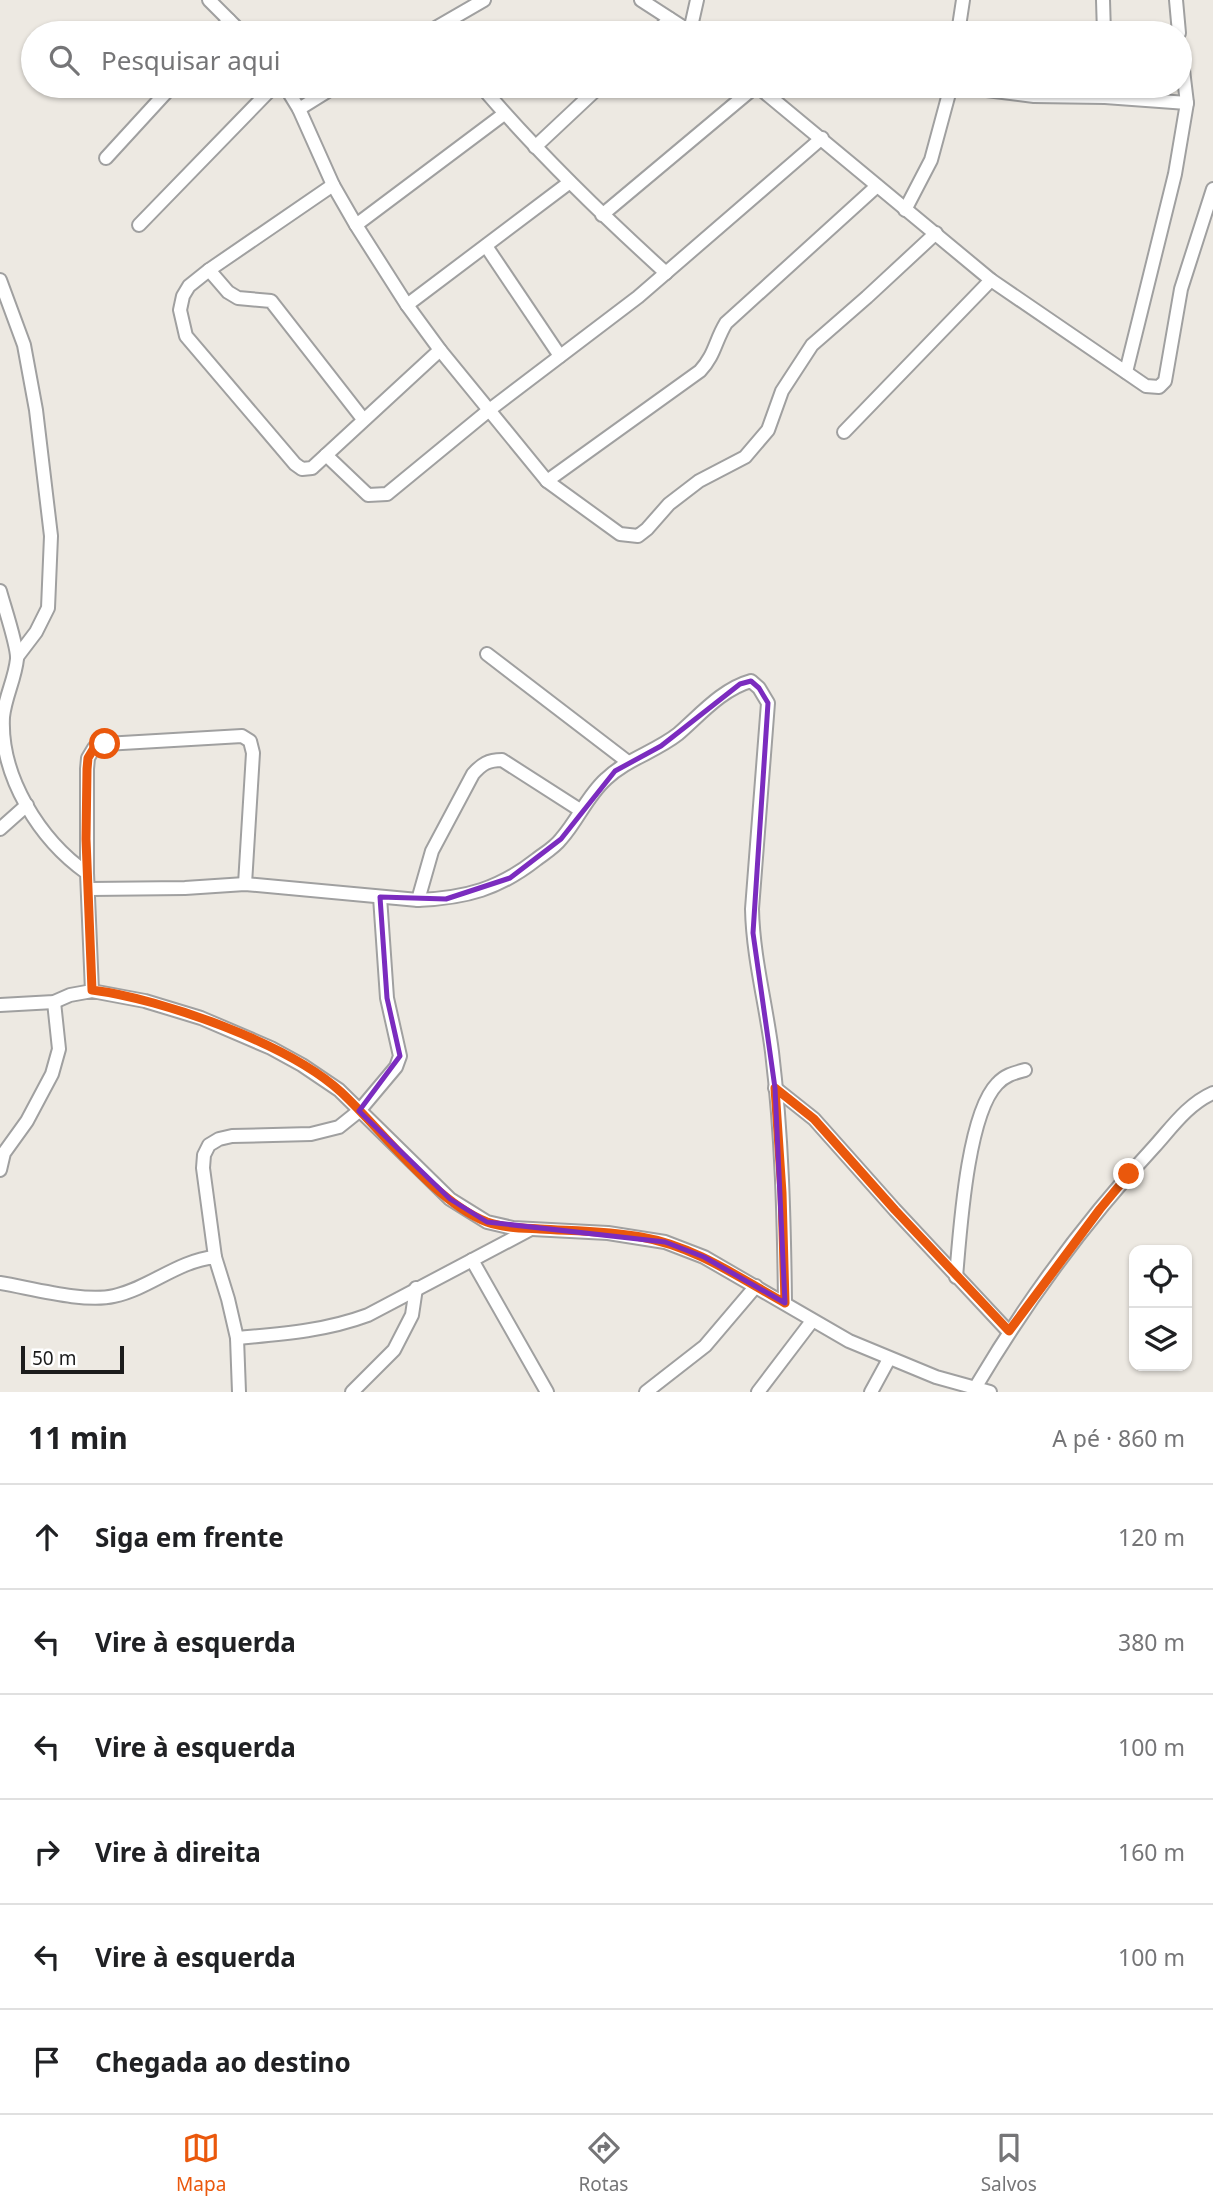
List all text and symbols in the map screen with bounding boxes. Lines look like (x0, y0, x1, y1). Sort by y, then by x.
search box (21, 21, 1192, 98)
icon: search (45, 41, 83, 79)
text: Pesquisar aqui (101, 42, 281, 78)
route start (89, 728, 120, 759)
route end (1113, 1158, 1144, 1189)
map controls (1129, 1245, 1192, 1371)
button: locate (1129, 1245, 1192, 1308)
button: layers (1129, 1308, 1192, 1371)
scale bar (21, 1343, 124, 1375)
text: 50 m (32, 1345, 76, 1371)
text: 11 min (28, 1417, 128, 1458)
text: A pé · 860 m (1052, 1422, 1185, 1454)
icon: ahead (28, 1518, 66, 1556)
text: Siga em frente (95, 1519, 284, 1555)
text: 120 m (1118, 1521, 1185, 1553)
icon: left (28, 1623, 66, 1661)
text: Vire à esquerda (95, 1624, 296, 1660)
text: 380 m (1118, 1626, 1185, 1658)
icon: left (28, 1728, 66, 1766)
text: Vire à esquerda (95, 1729, 296, 1765)
text: 100 m (1118, 1731, 1185, 1763)
icon: right (28, 1833, 66, 1871)
text: Vire à direita (95, 1834, 261, 1870)
text: 160 m (1118, 1836, 1185, 1868)
icon: left (28, 1938, 66, 1976)
text: Vire à esquerda (95, 1939, 296, 1975)
text: 100 m (1118, 1941, 1185, 1973)
icon: arrive (28, 2043, 66, 2081)
text: Chegada ao destino (95, 2044, 351, 2080)
tab: Mapa (176, 2129, 226, 2197)
tab: Rotas (579, 2129, 628, 2197)
tab: Salvos (981, 2129, 1037, 2197)

